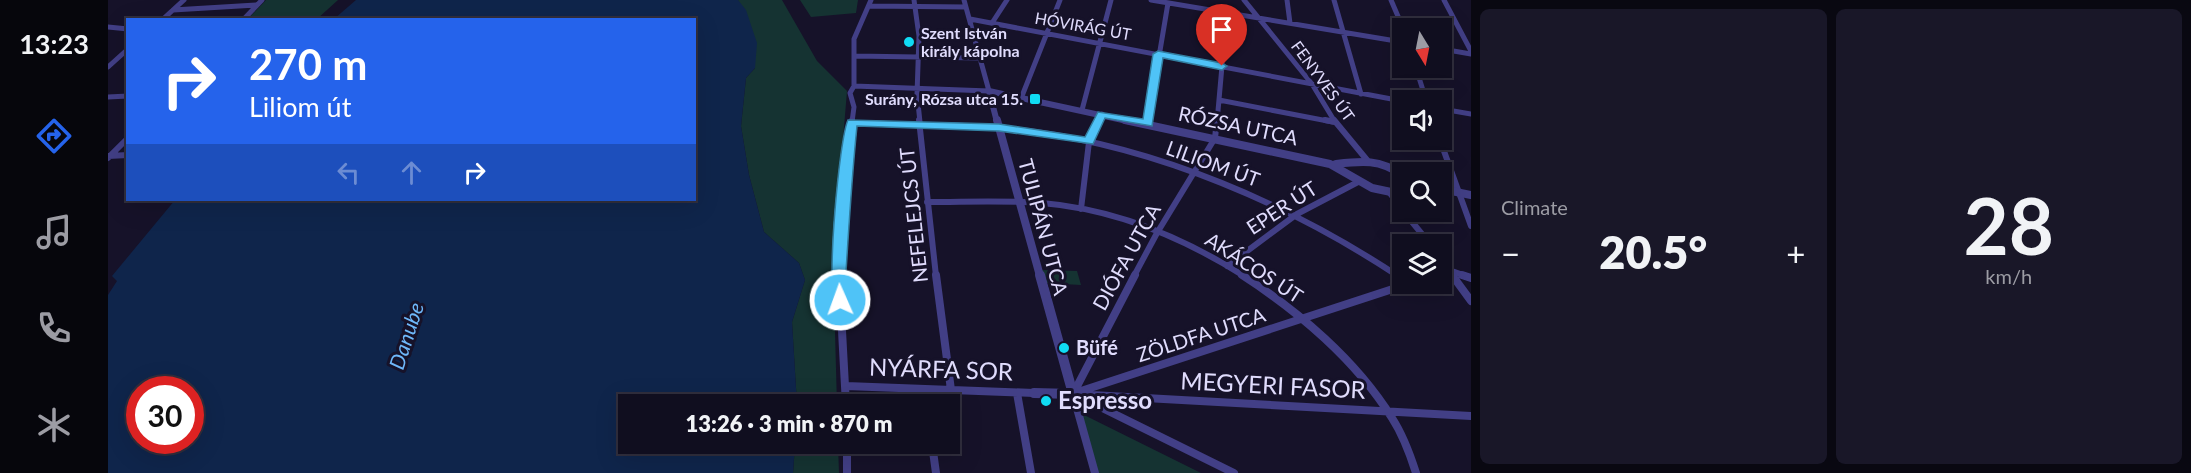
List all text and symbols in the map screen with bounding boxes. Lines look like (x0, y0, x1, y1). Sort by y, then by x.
pin (1196, 4, 1247, 66)
street label: HÓVIRÁG ÚT (1033, 8, 1133, 43)
icon: arrive (1205, 13, 1238, 46)
north arrow (1392, 18, 1452, 78)
map controls (1392, 18, 1452, 294)
place label: Szent István király kápolna (921, 23, 1020, 60)
text: 13:23 (19, 27, 89, 60)
marker: Szent István király kápolna (902, 35, 916, 49)
street label: FENYVES ÚT (1288, 37, 1359, 125)
text: 270 m (249, 39, 367, 89)
icon: right (150, 42, 228, 120)
place label: Surány, Rózsa utca 15. (865, 89, 1023, 108)
text: Liliom út (249, 90, 351, 123)
button: sound (1392, 90, 1452, 150)
marker: Surány, Rózsa utca 15. (1028, 92, 1042, 106)
street label: RÓZSA UTCA (1176, 101, 1301, 149)
icon: directions (33, 115, 75, 157)
street label: LILIOM ÚT (1163, 135, 1264, 191)
street label: NEFELEJCS ÚT (894, 146, 932, 284)
icon: left (332, 156, 365, 189)
icon: ahead (395, 156, 428, 189)
icon: right (458, 156, 491, 189)
street label: TULIPÁN UTCA (1014, 156, 1074, 298)
button: search (1392, 162, 1452, 222)
street label: EPER ÚT (1242, 175, 1321, 239)
text: 28 (1964, 178, 2054, 272)
text: Climate (1501, 195, 1568, 219)
street label: DIÓFA UTCA (1087, 199, 1165, 314)
icon: music (33, 211, 75, 253)
text: 20.5° (1599, 225, 1707, 279)
street label: AKÁCOS ÚT (1201, 227, 1308, 308)
text: − (1501, 233, 1520, 273)
text: + (1786, 233, 1806, 273)
button: layers (1392, 234, 1452, 294)
text: km/h (1985, 264, 2032, 288)
position arrow (808, 268, 872, 332)
water label: Danube (383, 299, 428, 372)
street label: ZÖLDFA UTCA (1133, 302, 1269, 366)
icon: phone (33, 307, 75, 349)
place label: Büfé (1076, 335, 1118, 359)
marker: Büfé (1057, 341, 1071, 355)
street label: NYÁRFA SOR (869, 351, 1013, 386)
street label: MEGYERI FASOR (1180, 365, 1366, 404)
speed limit sign: 30 (126, 376, 204, 454)
place label: Espresso (1058, 385, 1152, 414)
marker: Espresso (1039, 394, 1053, 408)
icon: climate (33, 404, 75, 446)
text: 13:26 · 3 min · 870 m (686, 410, 892, 437)

